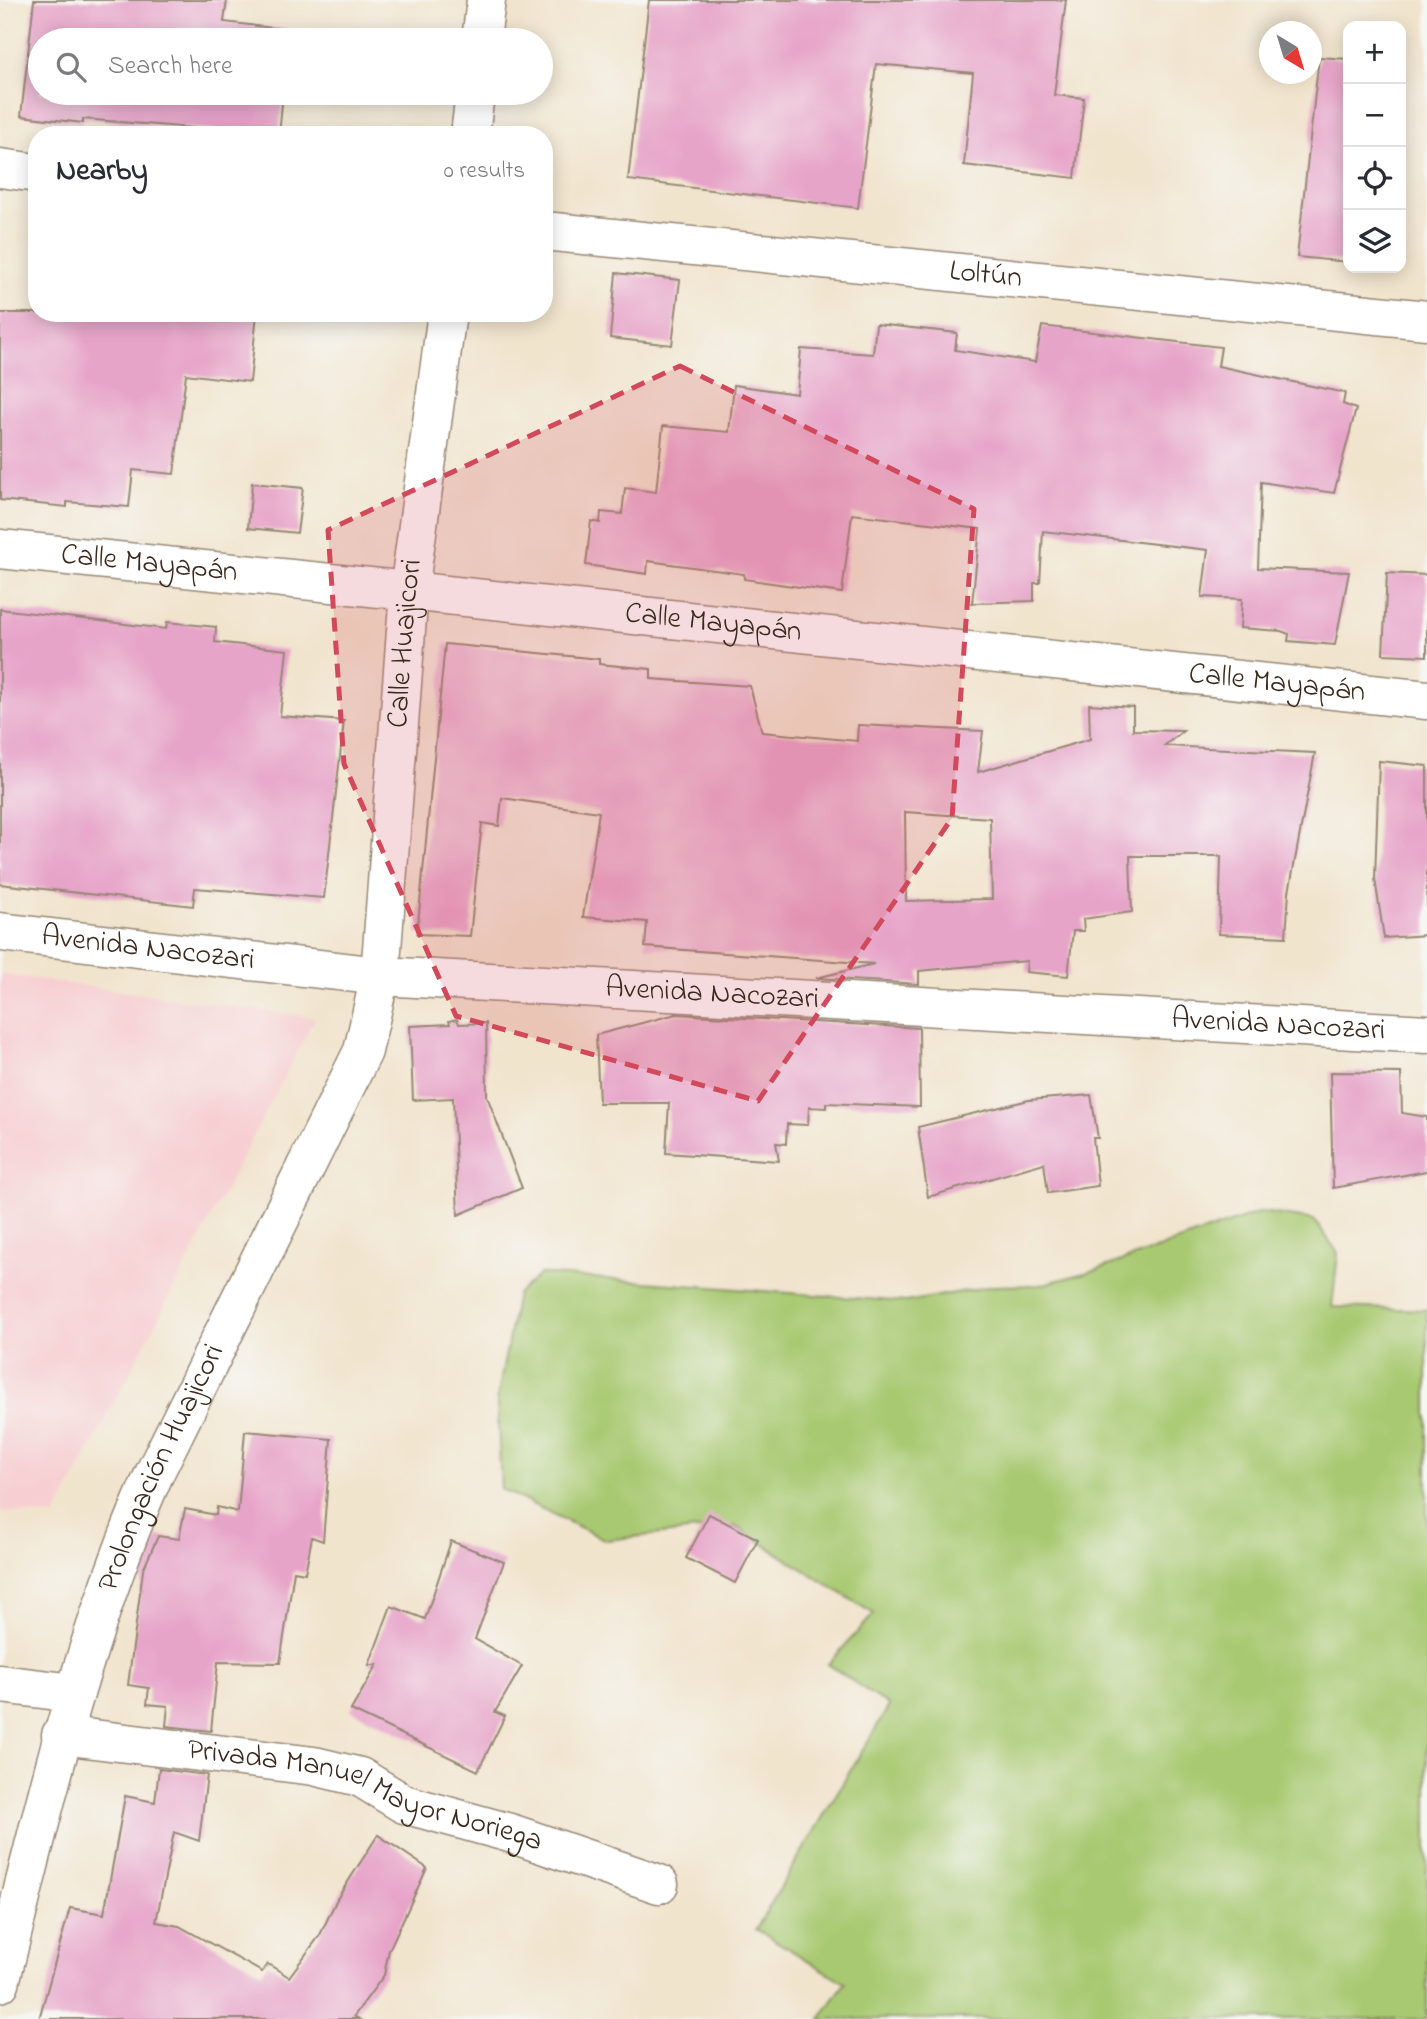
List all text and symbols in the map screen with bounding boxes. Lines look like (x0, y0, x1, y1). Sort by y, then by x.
north arrow (1259, 21, 1322, 84)
map controls (1343, 21, 1406, 273)
button: + (1343, 21, 1406, 84)
search box (28, 28, 553, 105)
icon: search (52, 48, 90, 86)
text: Search here (108, 48, 233, 86)
button: − (1343, 84, 1406, 147)
button: locate (1343, 147, 1406, 210)
text: Nearby (56, 150, 148, 194)
text: 0 results (444, 155, 525, 188)
button: layers (1343, 210, 1406, 273)
street label: Loltún (947, 250, 1024, 301)
street label: Calle Mayapán (59, 533, 240, 595)
street label: Calle Huajicori (377, 556, 435, 730)
street label: Calle Mayapán (623, 592, 804, 655)
street label: Calle Mayapán (1187, 653, 1368, 715)
street label: Avenida Nacozari (39, 915, 257, 983)
street label: Avenida Nacozari (604, 967, 820, 1022)
street label: Avenida Nacozari (1170, 998, 1386, 1054)
street label: Prolongación Huajicori (87, 1337, 237, 1598)
street label: Privada Manuel Mayor Noriega (185, 1729, 548, 1864)

